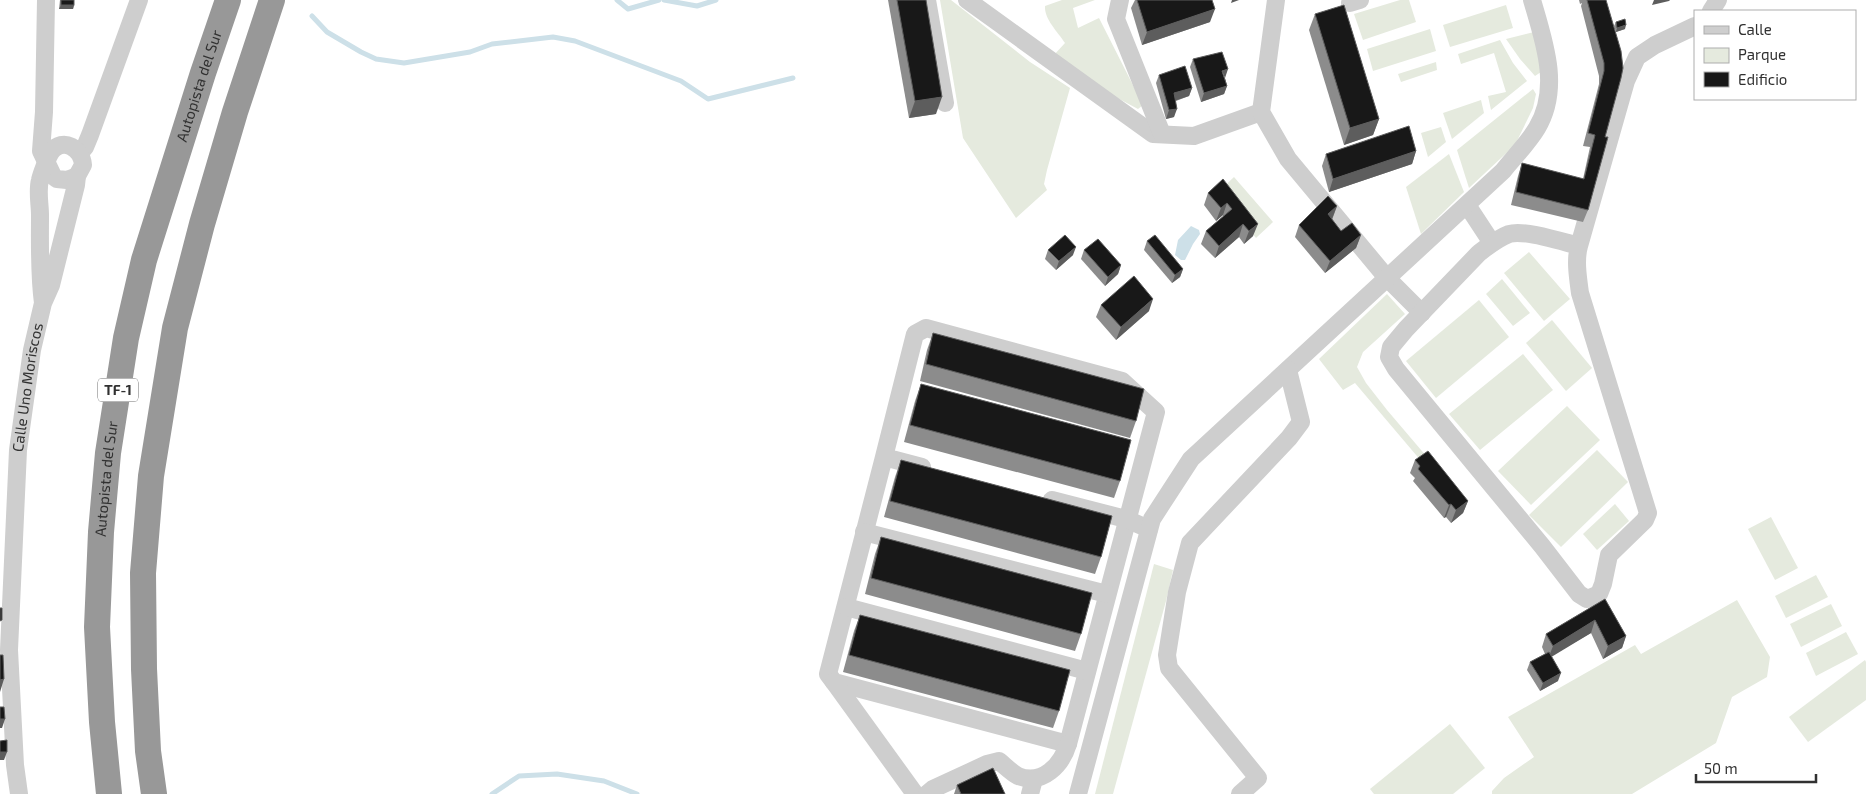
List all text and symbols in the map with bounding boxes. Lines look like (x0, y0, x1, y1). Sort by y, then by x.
legend (1694, 10, 1856, 100)
text: Calle (1738, 20, 1772, 38)
street label: Autopista del Sur (172, 27, 225, 144)
text: Parque (1738, 45, 1786, 63)
text: Edificio (1738, 70, 1787, 88)
street label: Calle Uno Moriscos (8, 321, 46, 453)
road number: TF-1 (98, 378, 138, 402)
street label: Autopista del Sur (91, 419, 121, 537)
scale bar (1696, 752, 1816, 784)
text: 50 m (1704, 759, 1738, 777)

